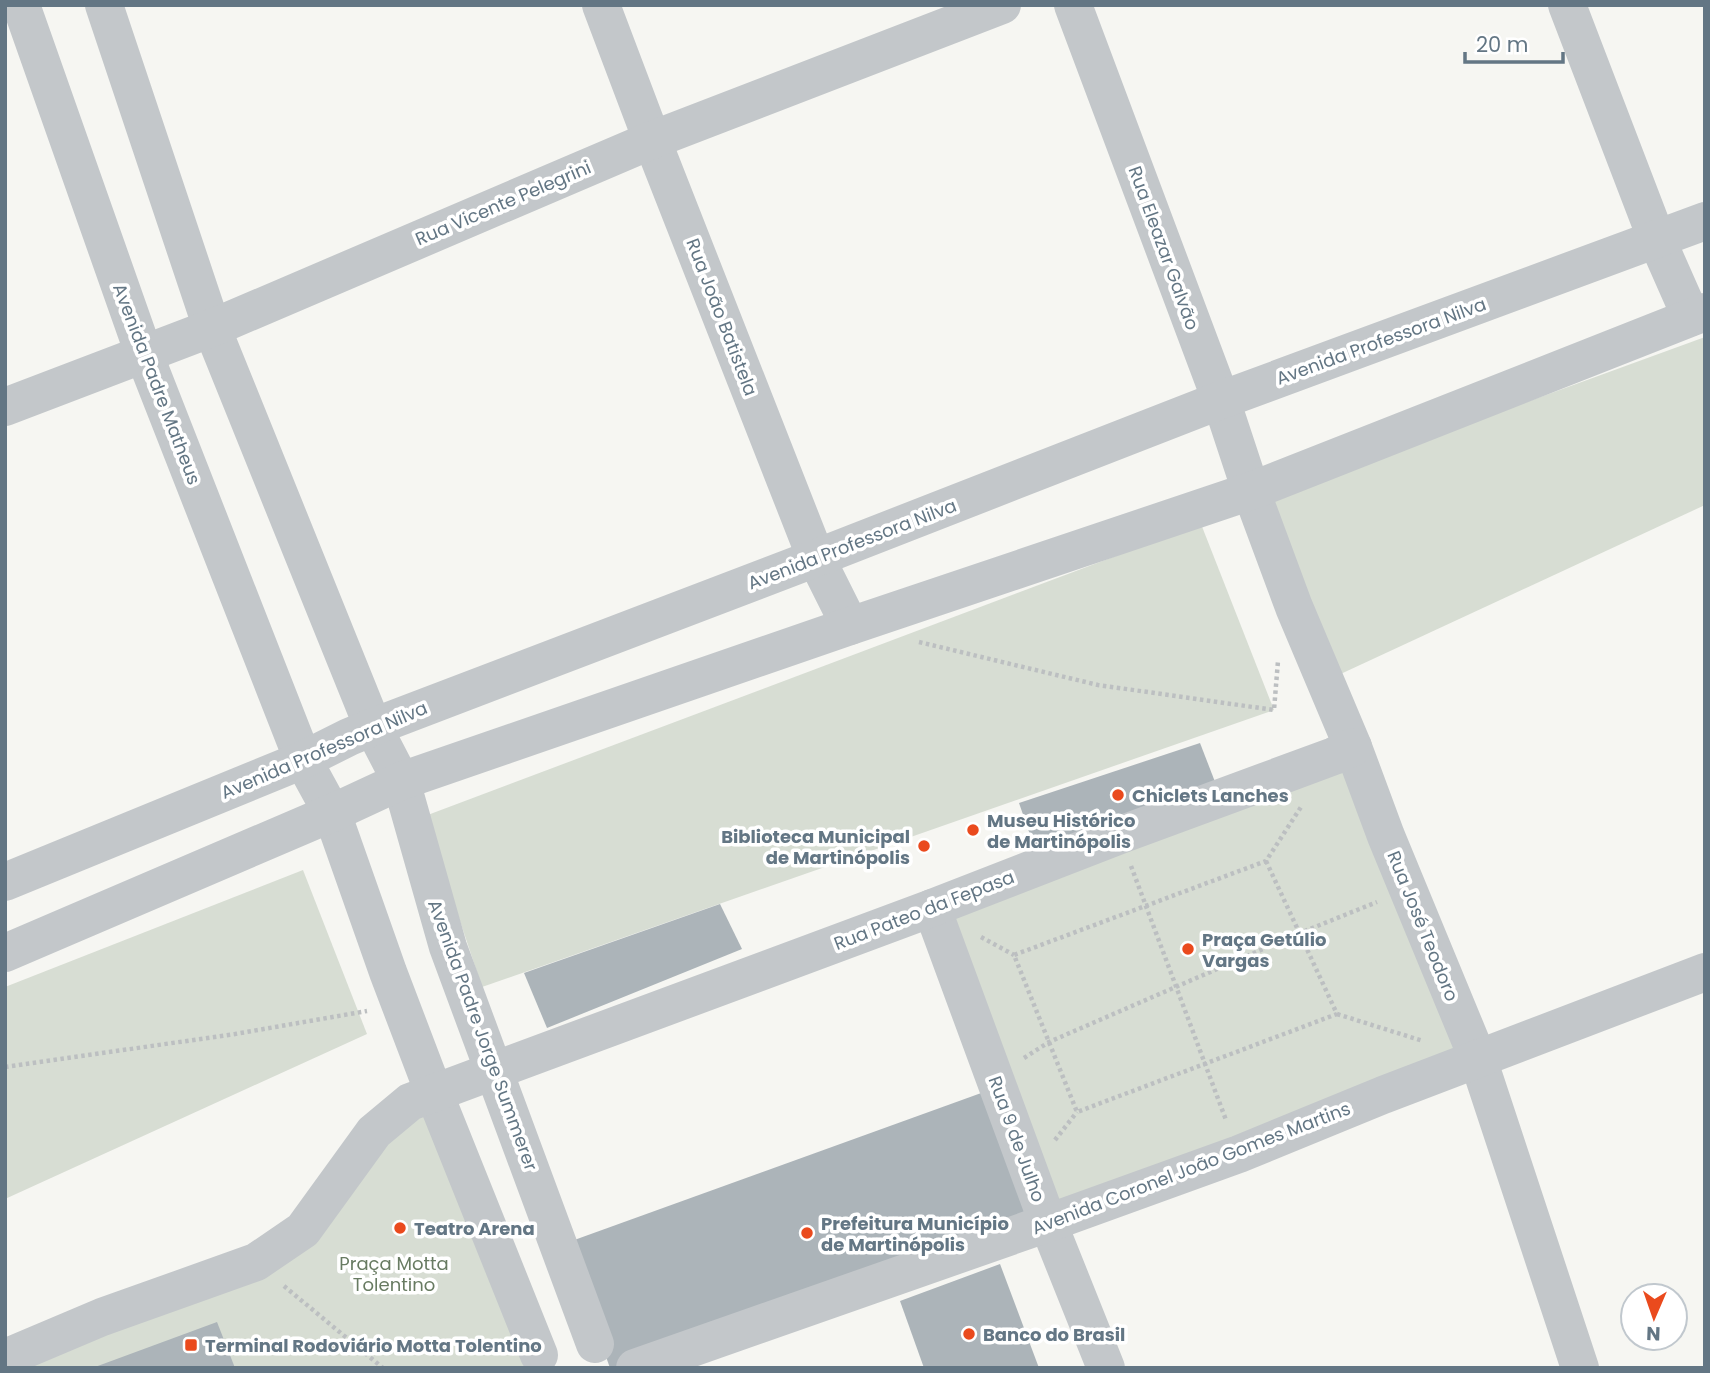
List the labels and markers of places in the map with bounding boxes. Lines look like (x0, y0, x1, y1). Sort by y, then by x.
place label: Chiclets Lanches (1132, 783, 1289, 808)
marker: Chiclets Lanches (1110, 787, 1126, 803)
place label: Museu Histórico de Martinópolis (987, 808, 1135, 854)
marker: Museu Histórico de Martinópolis (965, 822, 981, 838)
place label: Biblioteca Municipal de Martinópolis (721, 824, 910, 870)
marker: Biblioteca Municipal de Martinópolis (916, 838, 932, 854)
place label: Praça Getúlio Vargas (1202, 927, 1326, 973)
marker: Praça Getúlio Vargas (1180, 941, 1196, 957)
place label: Prefeitura Município de Martinópolis (821, 1211, 1009, 1257)
place label: Teatro Arena (414, 1216, 535, 1241)
marker: Teatro Arena (392, 1220, 408, 1236)
marker: Prefeitura Município de Martinópolis (799, 1225, 815, 1241)
place label: Banco do Brasil (983, 1322, 1125, 1347)
marker: Banco do Brasil (961, 1326, 977, 1342)
place label: Terminal Rodoviário Motta Tolentino (205, 1333, 542, 1358)
marker: Terminal Rodoviário Motta Tolentino (183, 1337, 199, 1353)

